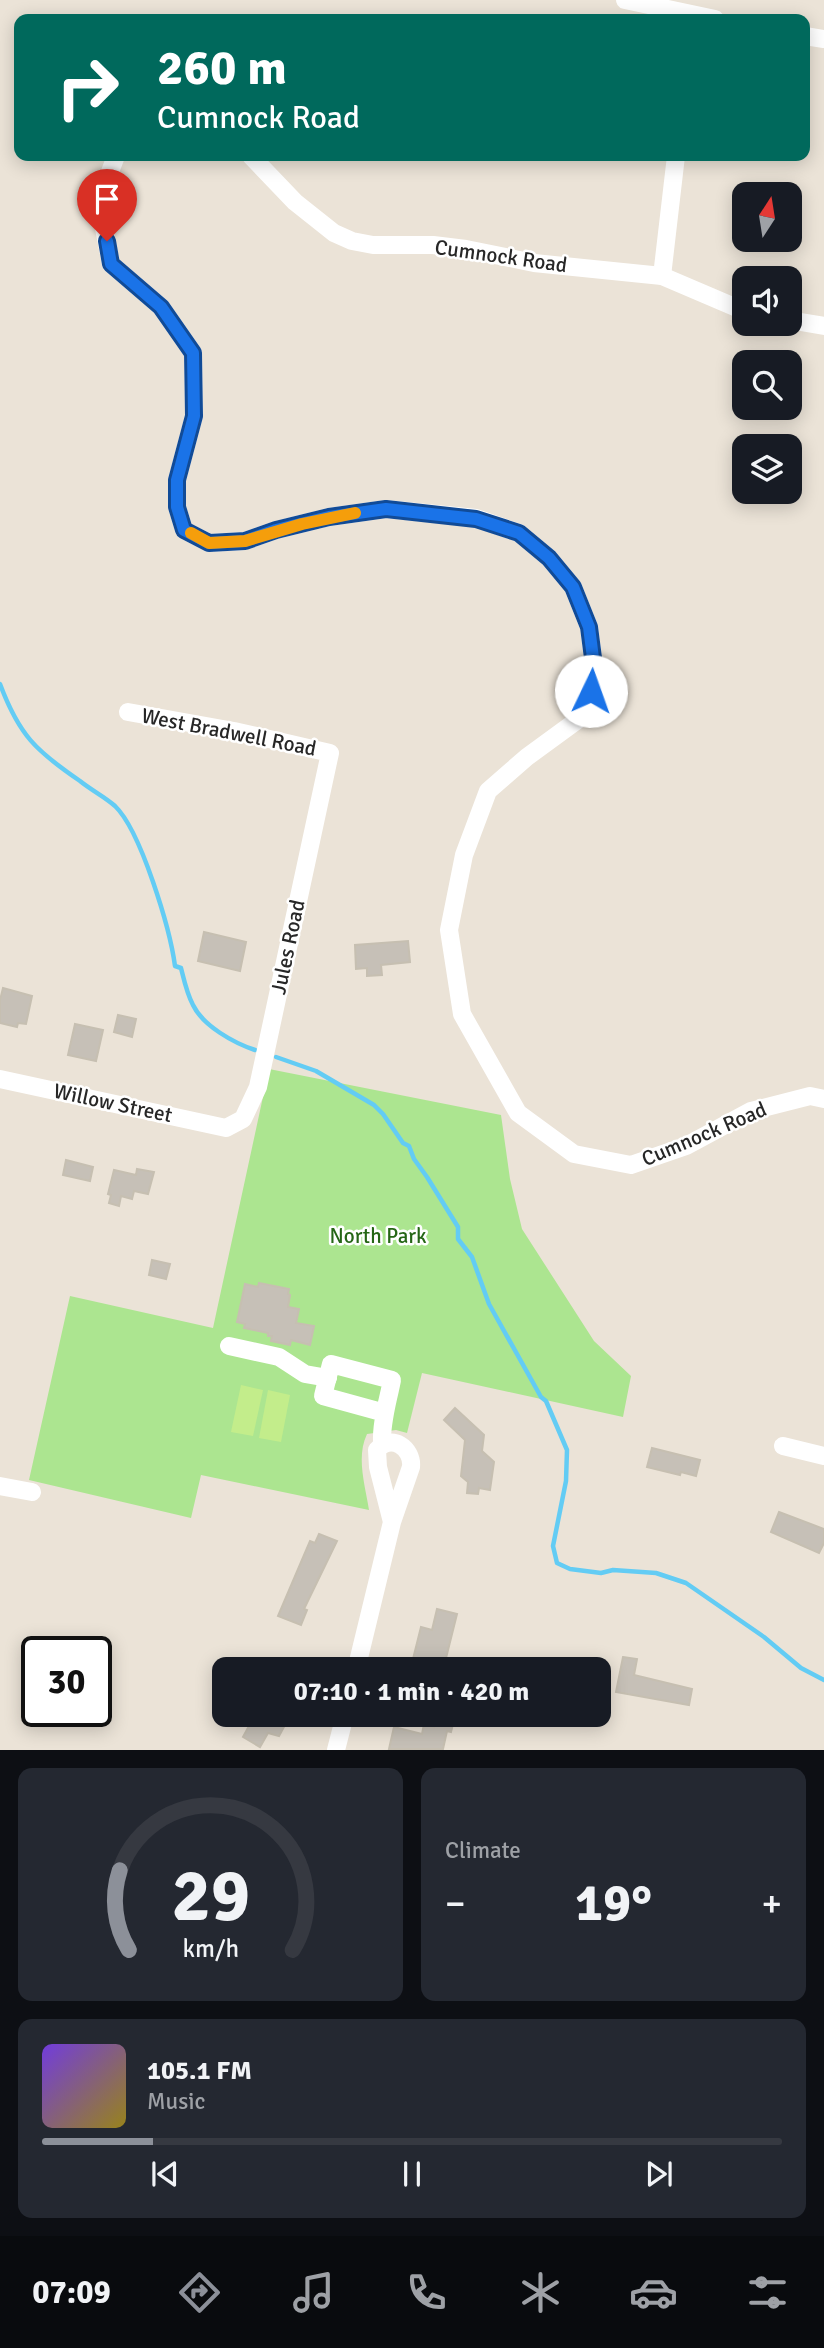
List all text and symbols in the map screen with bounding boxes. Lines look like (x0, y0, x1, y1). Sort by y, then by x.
text: 260 m (157, 38, 287, 98)
icon: right (42, 42, 133, 133)
text: Cumnock Road (157, 98, 360, 137)
pin (77, 169, 137, 241)
icon: arrive (88, 180, 126, 218)
north arrow (732, 182, 802, 252)
map controls (732, 182, 802, 504)
street label: Cumnock Road (433, 234, 569, 278)
button: sound (732, 266, 802, 336)
button: search (732, 350, 802, 420)
button: layers (732, 434, 802, 504)
position arrow (554, 654, 628, 728)
street label: West Bradwell Road (139, 702, 319, 762)
street label: Jules Road (265, 897, 311, 997)
street label: Willow Street (51, 1078, 175, 1128)
street label: Cumnock Road (638, 1096, 770, 1172)
park label: North Park (329, 1223, 427, 1249)
speed limit sign: 30 (21, 1636, 112, 1727)
text: 07:10 · 1 min · 420 m (294, 1676, 529, 1708)
text: Climate (445, 1836, 521, 1865)
text: 29 (171, 1853, 250, 1942)
text: 19° (575, 1871, 652, 1935)
text: − (445, 1880, 466, 1927)
text: + (761, 1880, 782, 1927)
text: km/h (182, 1933, 239, 1964)
text: 105.1 FM (147, 2055, 252, 2087)
text: Music (147, 2087, 205, 2116)
icon: previous (146, 2155, 184, 2193)
icon: pause (393, 2155, 431, 2193)
icon: next (640, 2155, 678, 2193)
icon: directions (175, 2268, 224, 2317)
icon: music (289, 2268, 338, 2317)
icon: phone (402, 2268, 451, 2317)
icon: climate (516, 2268, 565, 2317)
icon: car (629, 2268, 678, 2317)
icon: filters (743, 2268, 792, 2317)
text: 07:09 (32, 2273, 111, 2312)

